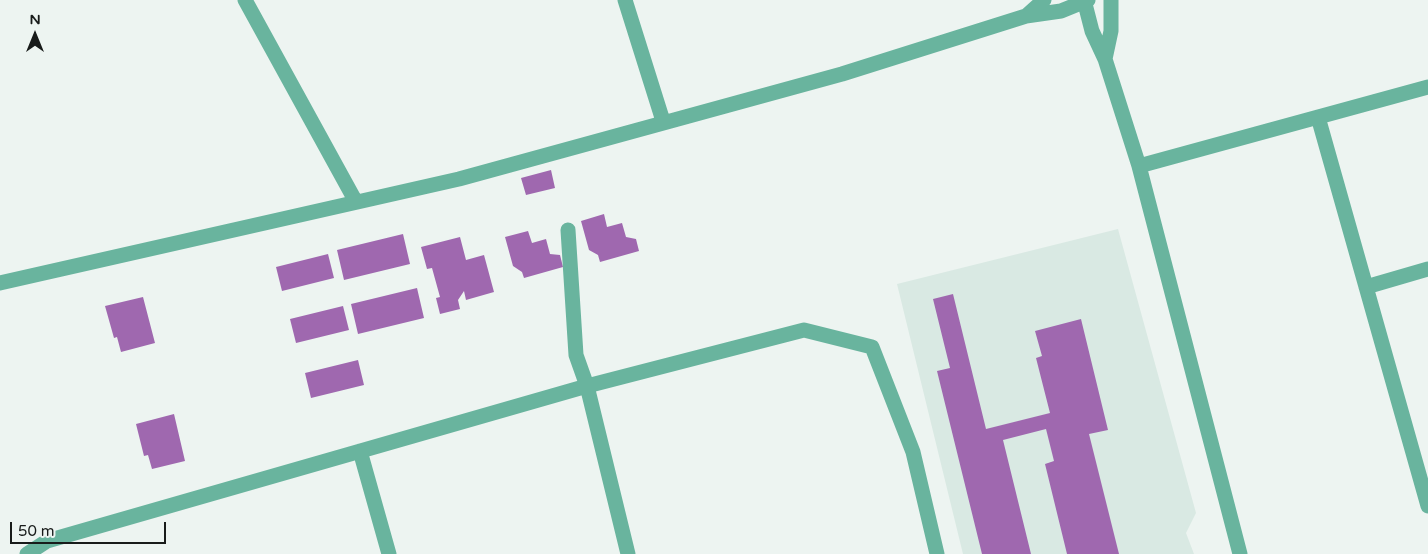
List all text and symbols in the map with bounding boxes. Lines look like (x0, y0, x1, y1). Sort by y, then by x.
north arrow (10, 10, 60, 60)
text: N (29, 11, 41, 28)
scale bar (12, 512, 169, 544)
text: 50 m (18, 522, 55, 540)

